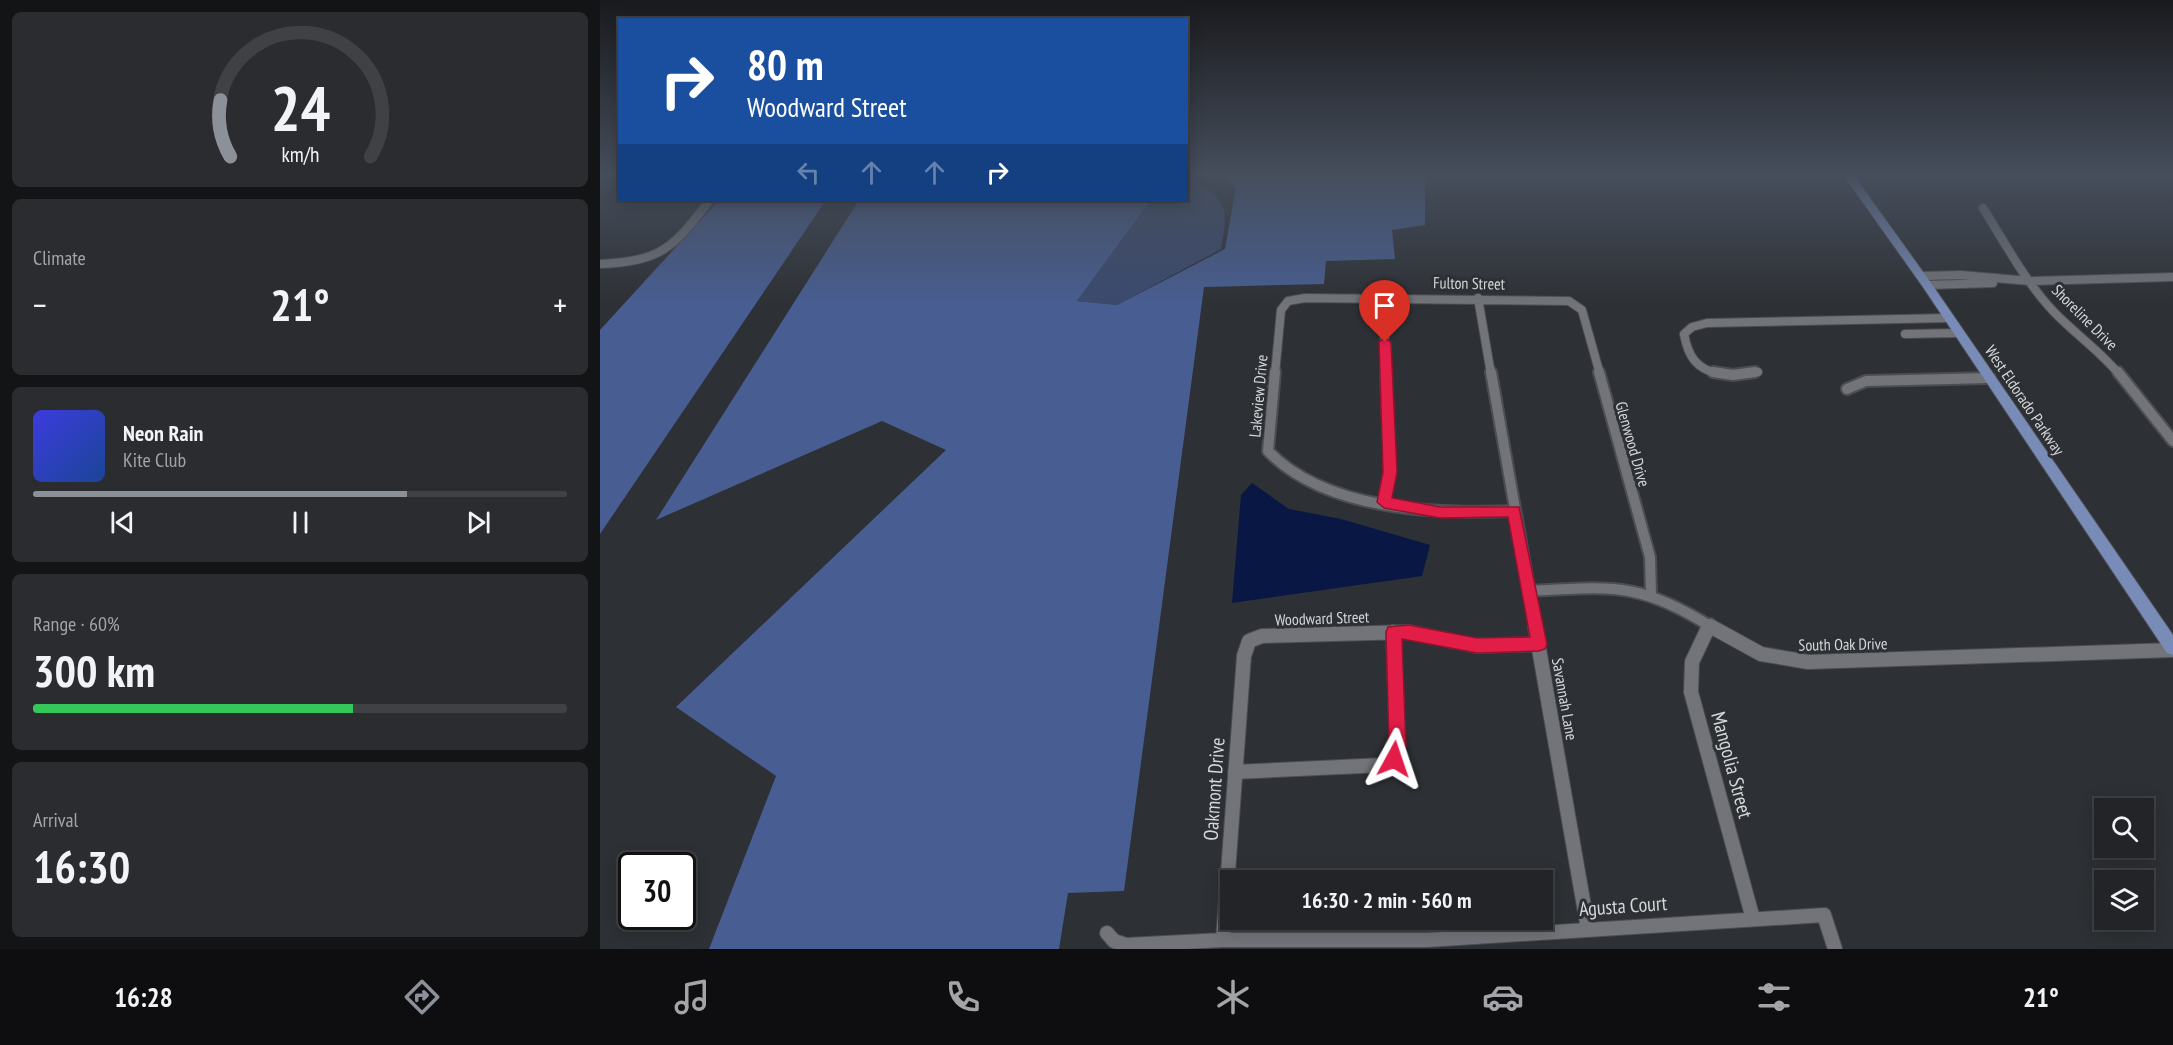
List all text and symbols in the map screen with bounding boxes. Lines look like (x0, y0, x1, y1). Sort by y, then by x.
text: 80 m (747, 37, 824, 92)
icon: right (648, 42, 726, 120)
text: 24 (270, 67, 330, 148)
text: Woodward Street (747, 90, 907, 124)
text: km/h (281, 140, 319, 168)
icon: left (792, 156, 825, 189)
icon: ahead (855, 156, 888, 189)
icon: ahead (918, 156, 951, 189)
icon: right (981, 156, 1014, 189)
text: Climate (33, 245, 86, 271)
street label: Fulton Street (1433, 272, 1506, 294)
text: 21° (270, 275, 330, 333)
pin (1359, 280, 1410, 342)
street label: Shoreline Drive (2048, 280, 2122, 354)
text: − (33, 283, 47, 326)
text: + (553, 283, 567, 326)
icon: arrive (1368, 289, 1401, 322)
street label: West Eldorado Parkway (1981, 341, 2069, 459)
street label: Lakeview Drive (1244, 354, 1272, 438)
street label: Glenwood Drive (1611, 399, 1655, 489)
text: Neon Rain (123, 419, 203, 447)
text: Kite Club (123, 447, 186, 473)
icon: previous (106, 506, 139, 539)
icon: pause (284, 506, 317, 539)
icon: next (462, 506, 495, 539)
street label: Woodward Street (1274, 606, 1370, 630)
text: Range · 60% (33, 611, 120, 637)
street label: South Oak Drive (1798, 633, 1888, 655)
text: 300 km (33, 641, 155, 699)
street label: Savannah Lane (1548, 656, 1582, 742)
street label: Mangolia Street (1705, 709, 1759, 822)
position arrow (1362, 727, 1426, 791)
street label: Oakmont Drive (1197, 737, 1231, 841)
map controls (2094, 798, 2154, 930)
button: search (2094, 798, 2154, 858)
text: Arrival (33, 807, 78, 833)
text: 16:30 (33, 837, 130, 895)
speed limit sign: 30 (618, 852, 696, 930)
button: layers (2094, 870, 2154, 930)
text: 16:30 · 2 min · 560 m (1301, 886, 1472, 914)
street label: Agusta Court (1578, 890, 1669, 922)
icon: directions (401, 976, 443, 1018)
icon: music (671, 976, 713, 1018)
icon: phone (942, 976, 984, 1018)
icon: climate (1212, 976, 1254, 1018)
icon: car (1482, 976, 1524, 1018)
icon: filters (1753, 976, 1795, 1018)
text: 16:28 (114, 980, 173, 1014)
text: 21° (2023, 980, 2059, 1014)

